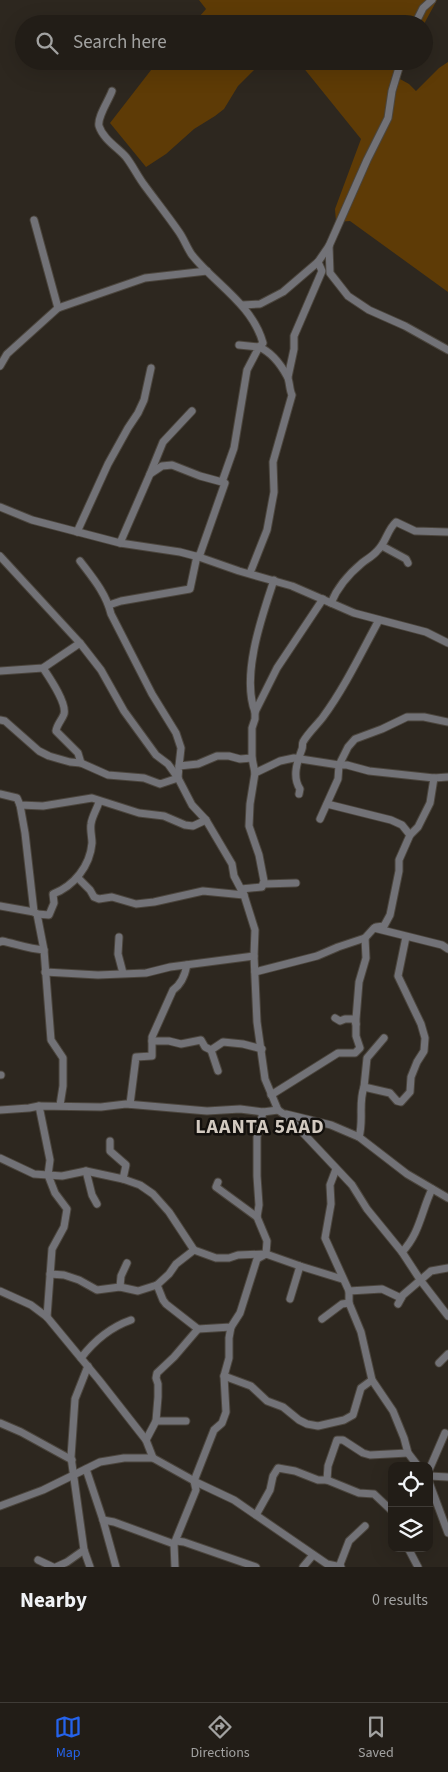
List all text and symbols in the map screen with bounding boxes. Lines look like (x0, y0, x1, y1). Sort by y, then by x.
search box (15, 15, 433, 70)
icon: search (33, 29, 61, 57)
text: Search here (73, 29, 167, 56)
district label: LAANTA 5AAD (195, 1113, 325, 1141)
map controls (388, 1462, 433, 1552)
button: locate (388, 1462, 433, 1507)
button: layers (388, 1507, 433, 1552)
text: Nearby (20, 1585, 87, 1615)
text: 0 results (372, 1589, 428, 1611)
tab: Map (54, 1713, 82, 1763)
tab: Directions (190, 1713, 250, 1763)
tab: Saved (358, 1713, 394, 1763)

